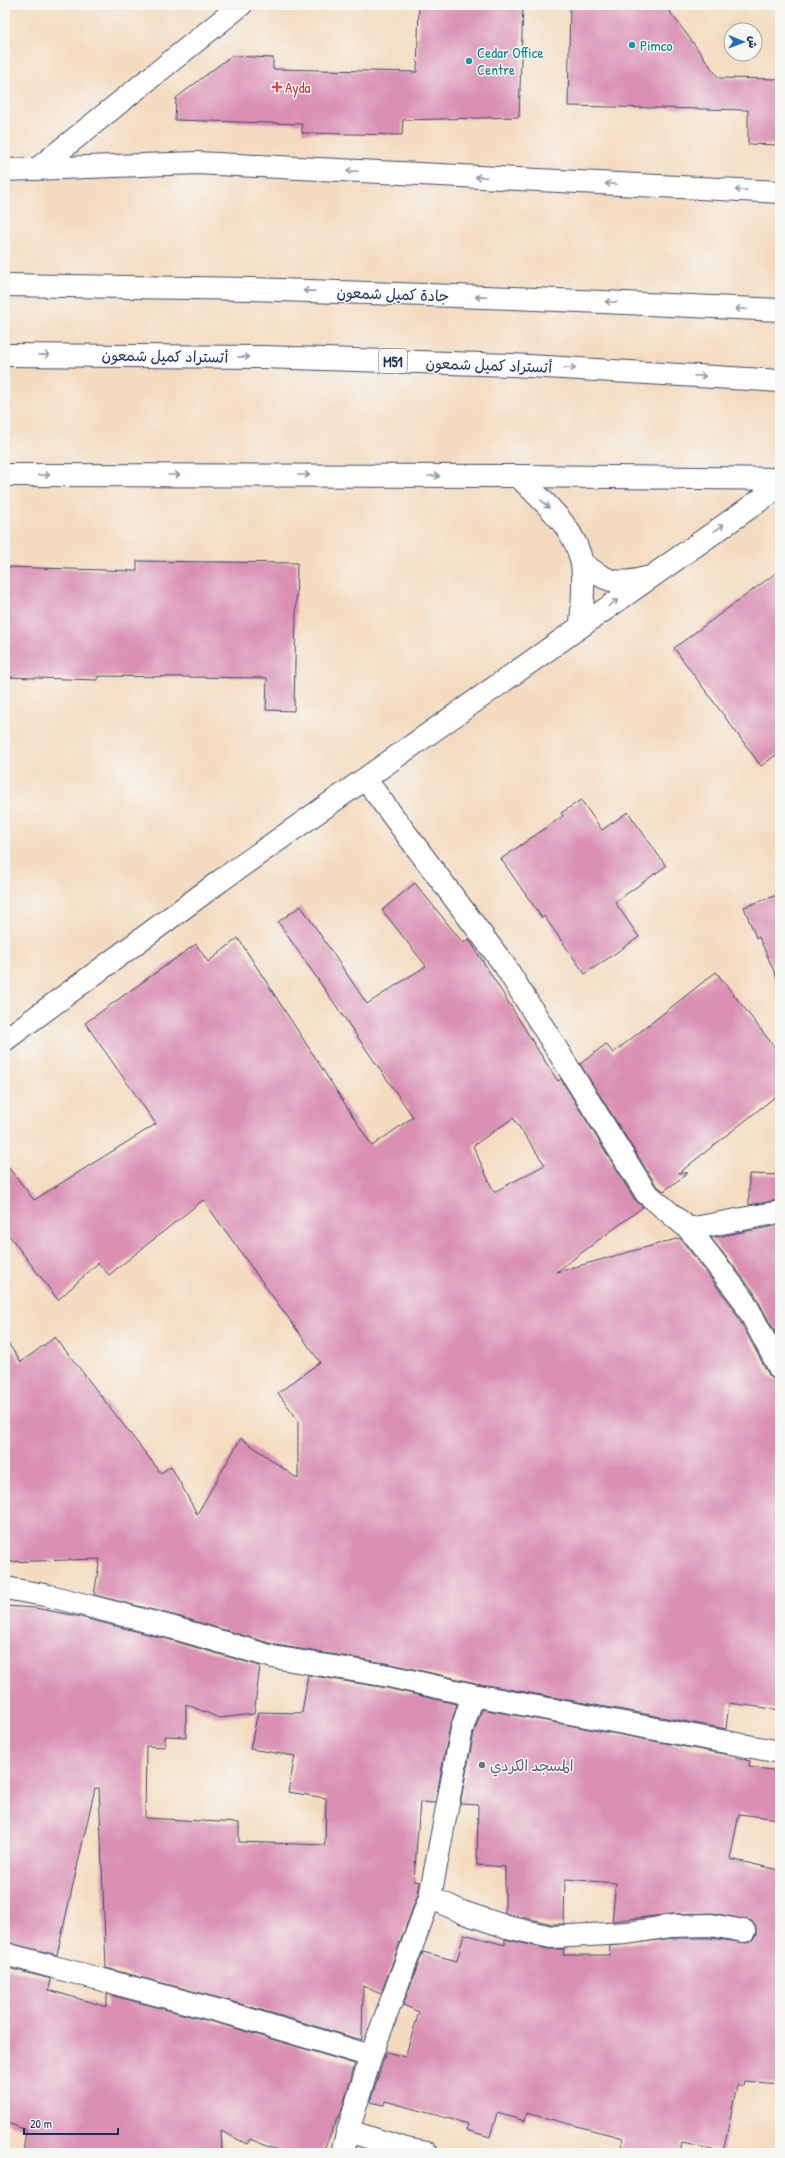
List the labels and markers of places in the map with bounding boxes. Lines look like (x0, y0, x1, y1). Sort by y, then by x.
place label: Pimco (640, 35, 673, 56)
marker: Pimco (627, 40, 637, 50)
place label: Cedar Office Centre (477, 42, 544, 80)
marker: Cedar Office Centre (464, 56, 474, 66)
place label: Ayda (285, 77, 311, 98)
marker: Ayda (272, 82, 282, 92)
place label: المسجد الكردي (490, 1755, 573, 1777)
marker: المسجد الكردي (477, 1760, 487, 1770)

